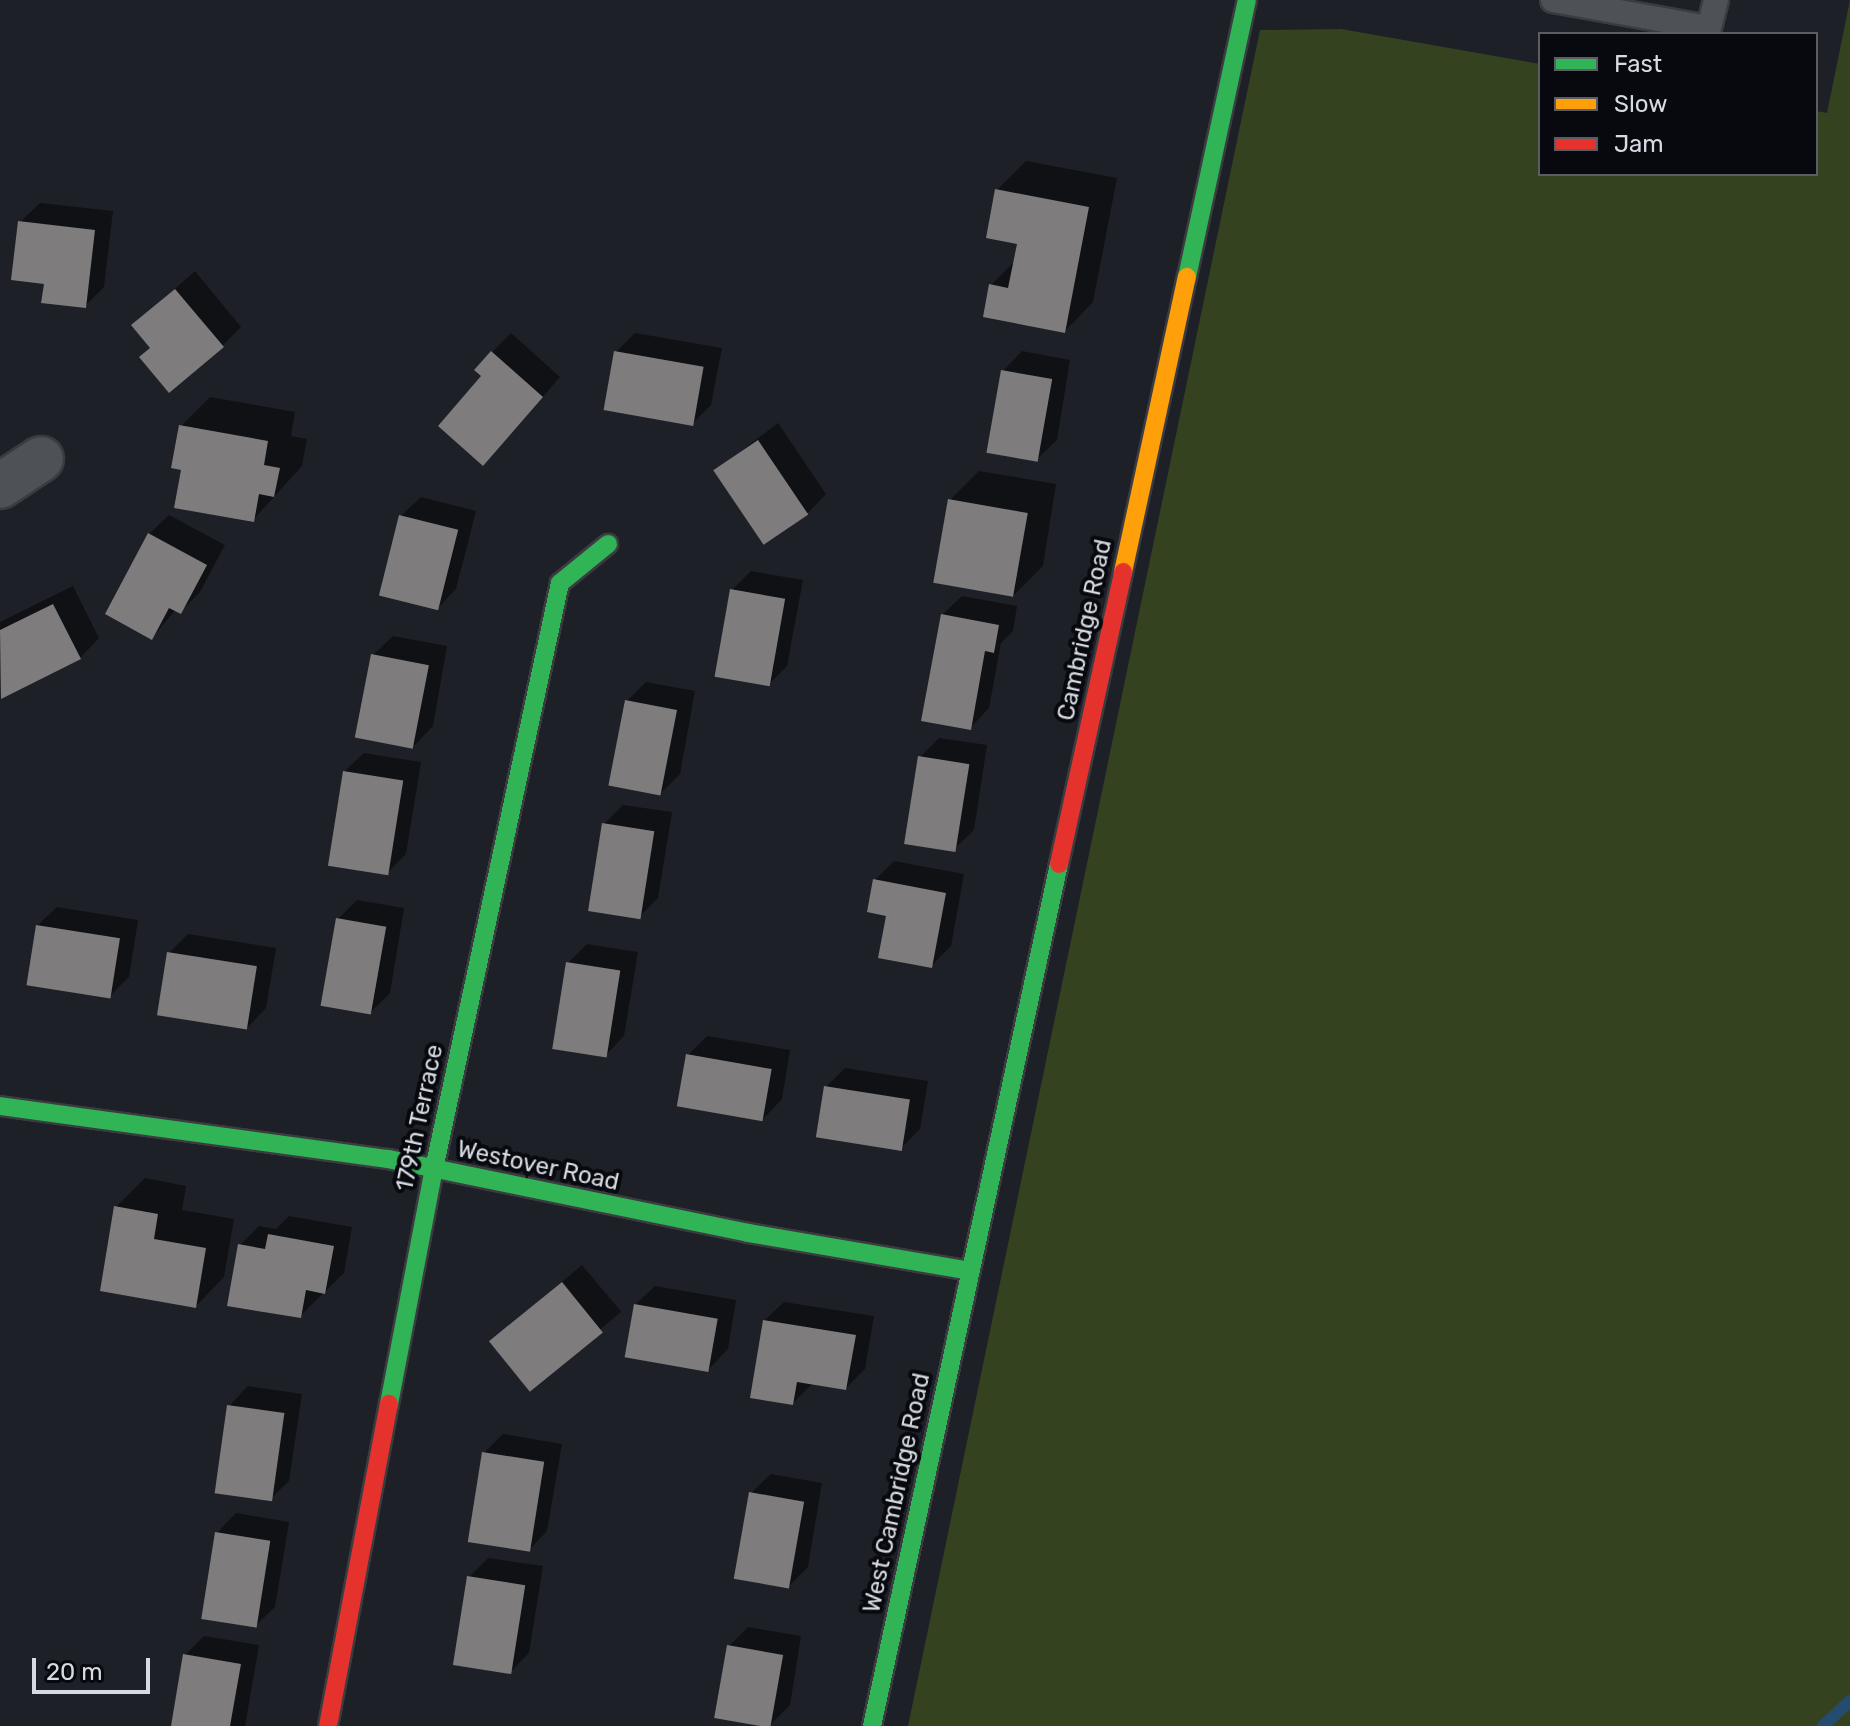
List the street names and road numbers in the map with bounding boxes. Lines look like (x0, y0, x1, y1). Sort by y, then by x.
street label: Cambridge Road (1052, 537, 1118, 723)
street label: 179th Terrace (390, 1042, 450, 1194)
street label: Westover Road (454, 1135, 622, 1197)
street label: West Cambridge Road (858, 1371, 936, 1615)

